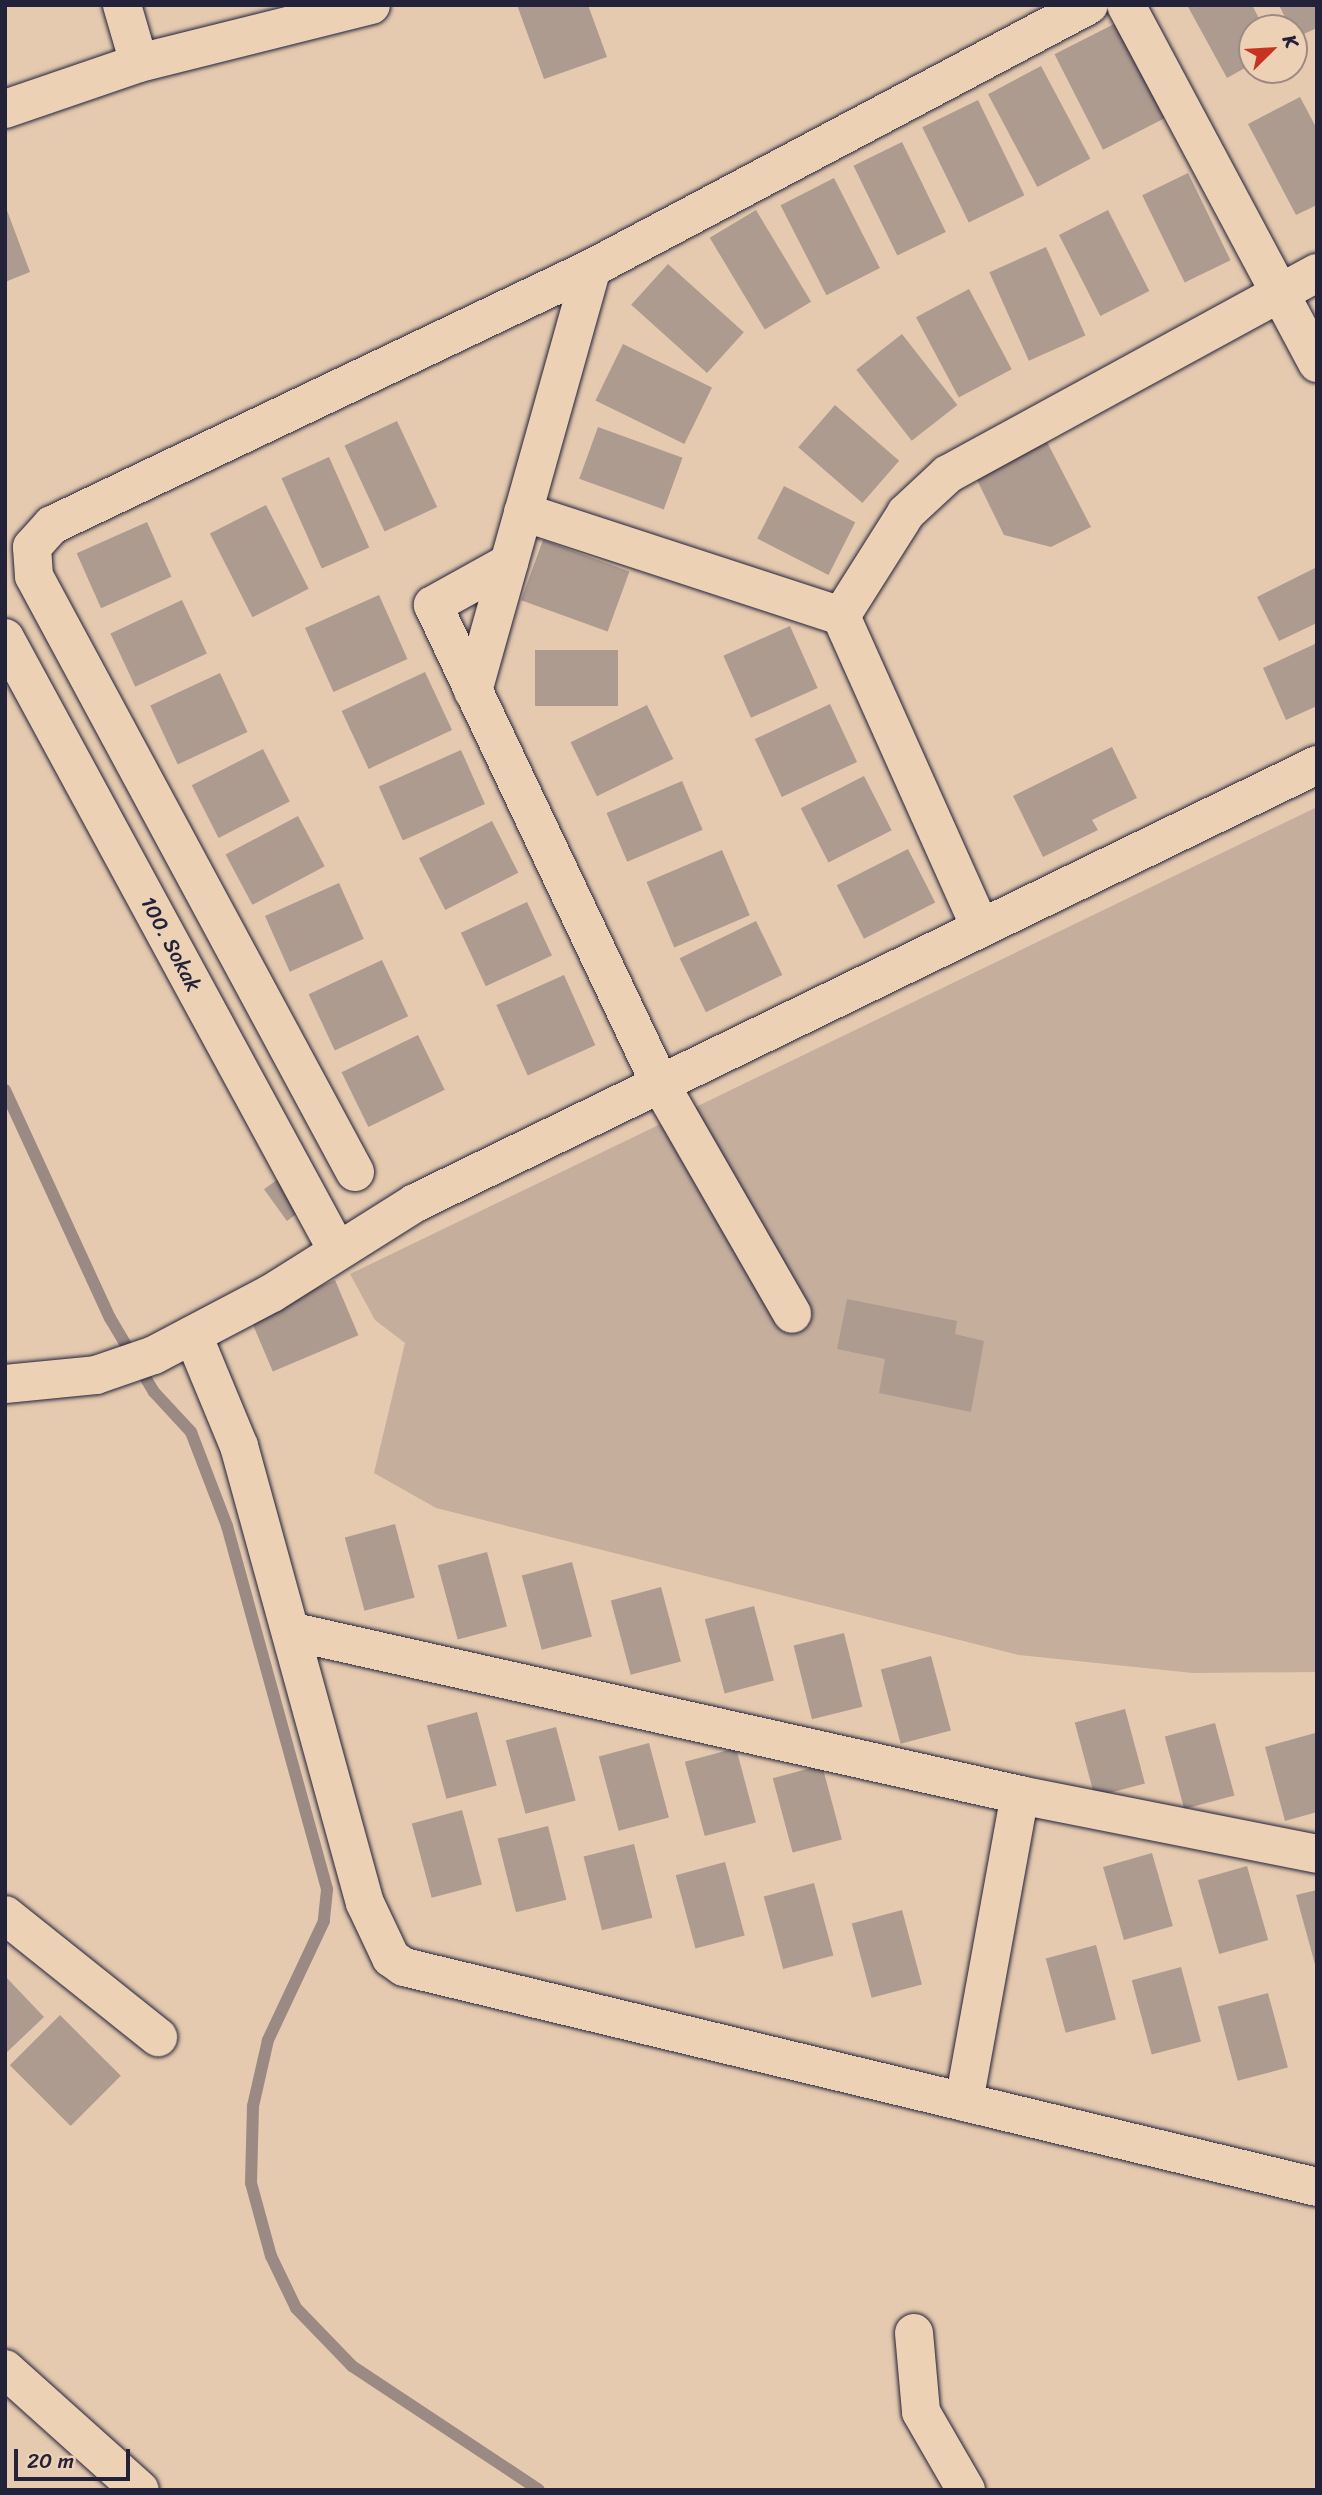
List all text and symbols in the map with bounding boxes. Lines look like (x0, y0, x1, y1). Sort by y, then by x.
north arrow (1238, 14, 1308, 84)
text: K (1273, 29, 1308, 53)
street label: 100. Sokak (135, 892, 207, 996)
scale bar (18, 2436, 133, 2480)
text: 20 m (27, 2442, 74, 2480)

